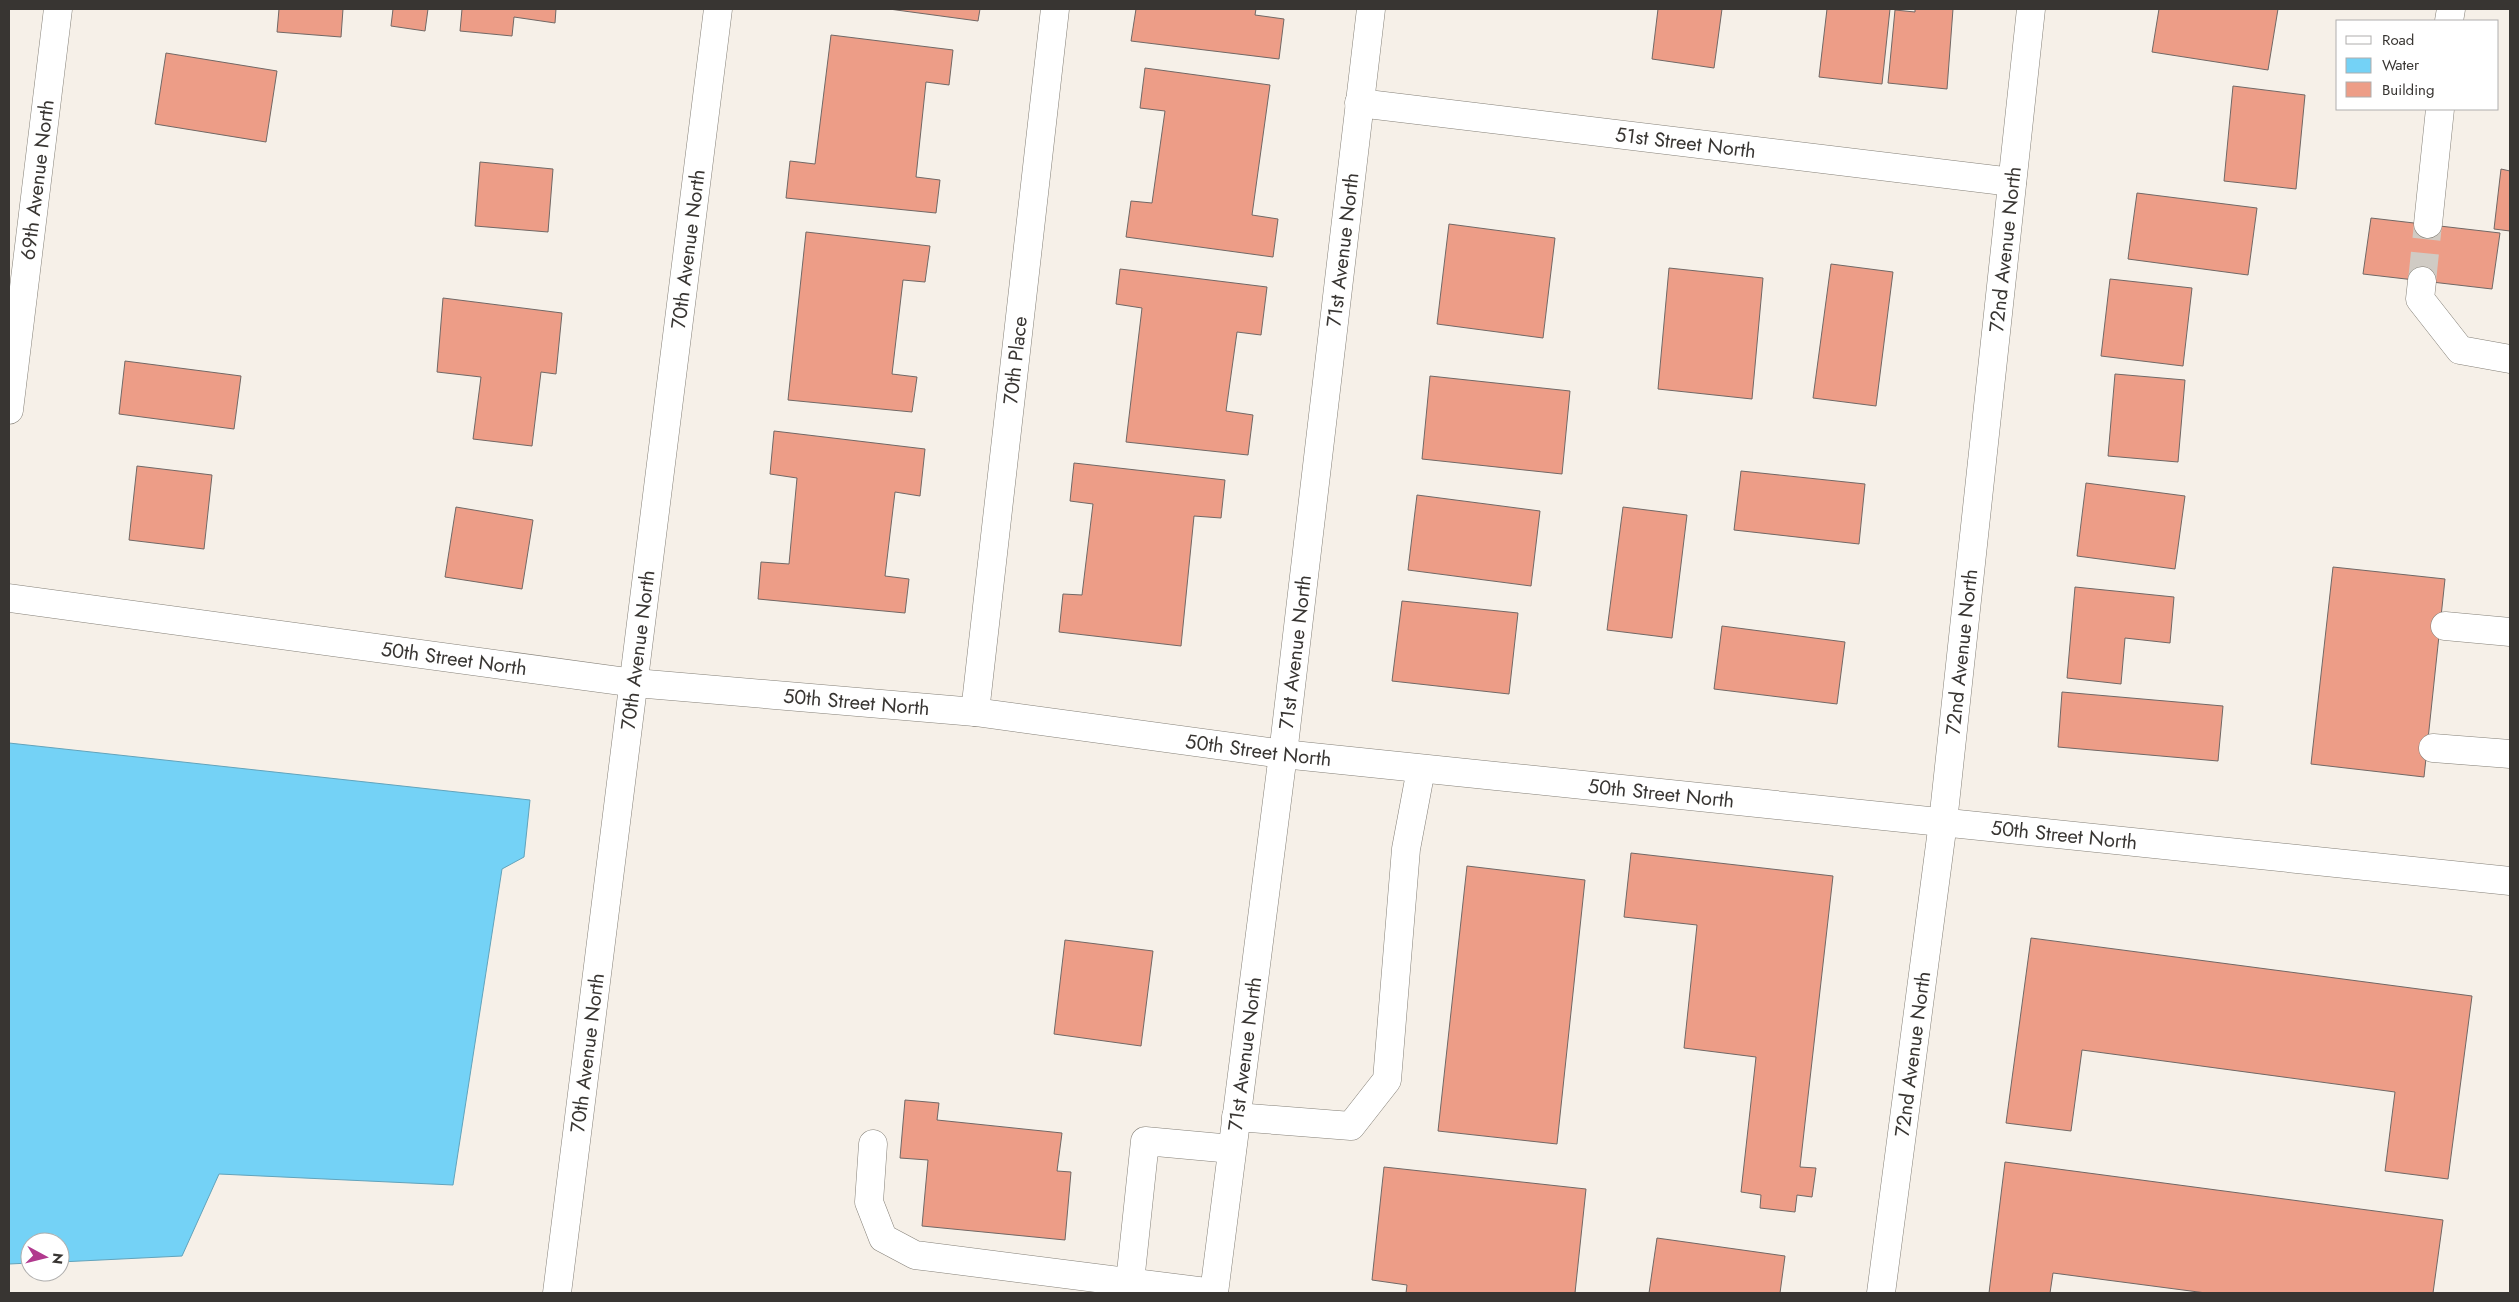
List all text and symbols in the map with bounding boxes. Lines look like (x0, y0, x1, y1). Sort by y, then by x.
legend (2336, 20, 2499, 110)
text: Road (2382, 29, 2414, 51)
text: Water (2382, 54, 2420, 76)
text: Building (2382, 79, 2434, 101)
street label: 69th Avenue North (13, 98, 62, 262)
street label: 51st Street North (1614, 120, 1758, 166)
street label: 72nd Avenue North (1982, 165, 2029, 334)
street label: 70th Avenue North (664, 168, 713, 331)
street label: 71st Avenue North (1320, 171, 1367, 329)
street label: 70th Place (996, 315, 1035, 406)
street label: 72nd Avenue North (1939, 568, 1985, 737)
street label: 70th Avenue North (614, 569, 663, 732)
street label: 71st Avenue North (1272, 573, 1319, 731)
street label: 50th Street North (379, 635, 529, 683)
street label: 50th Street North (782, 682, 931, 723)
street label: 50th Street North (1184, 727, 1333, 774)
street label: 50th Street North (1587, 772, 1736, 816)
street label: 50th Street North (1989, 813, 2139, 857)
street label: 72nd Avenue North (1888, 970, 1938, 1139)
street label: 70th Avenue North (563, 971, 612, 1134)
street label: 71st Avenue North (1221, 975, 1269, 1133)
north arrow (20, 1232, 70, 1282)
text: N (47, 1252, 69, 1265)

